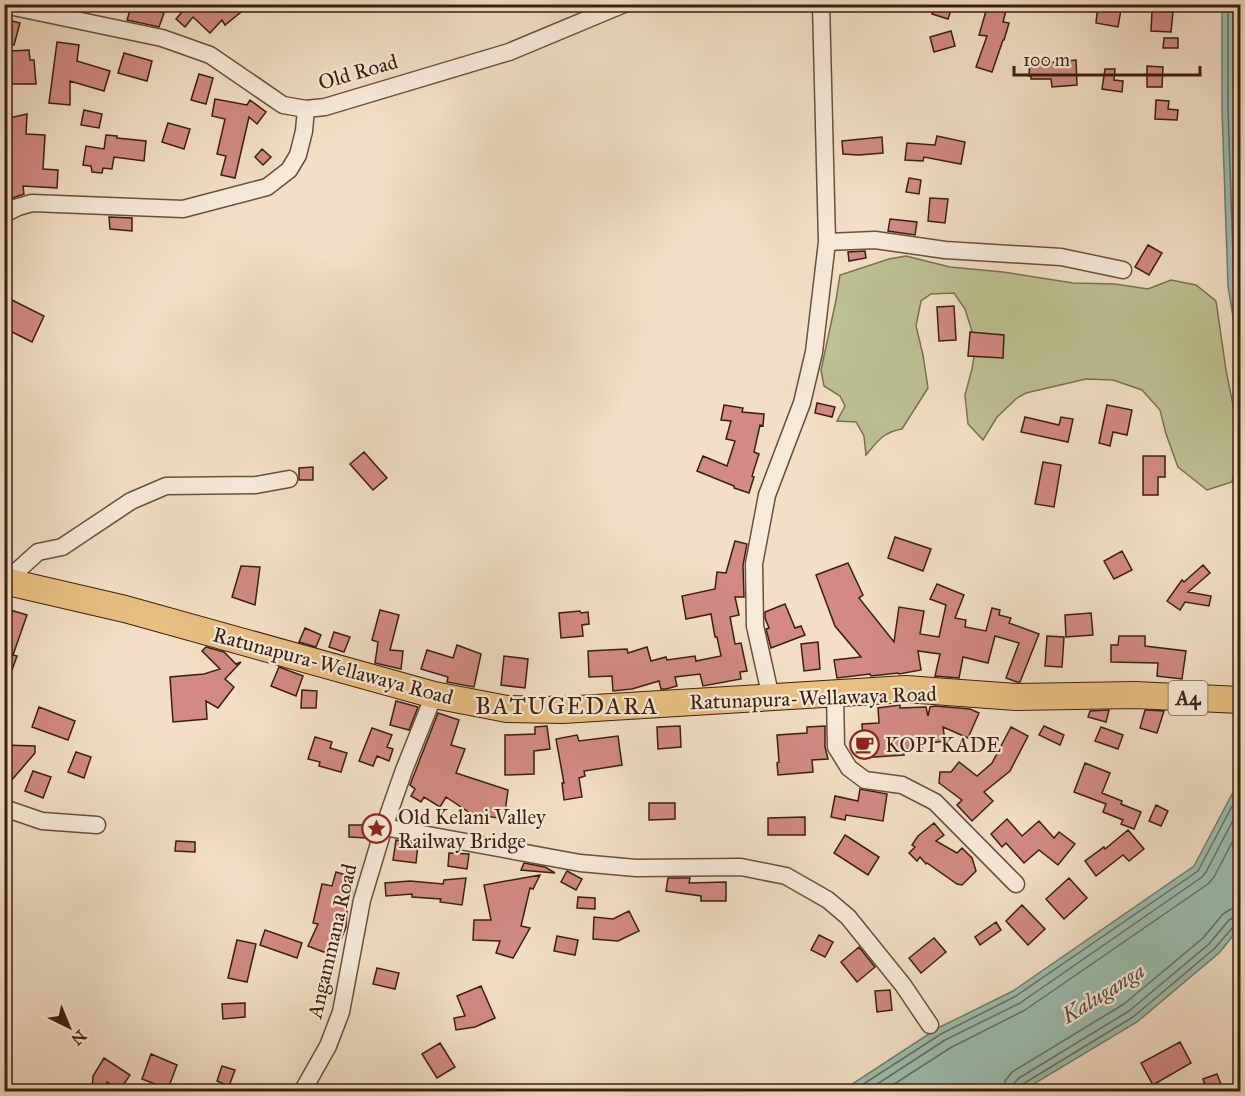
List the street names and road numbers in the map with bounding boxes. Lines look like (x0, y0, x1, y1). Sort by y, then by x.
street label: Old Road (315, 48, 401, 96)
street label: Ratunapura-Wellawaya Road (210, 621, 456, 711)
street label: Ratunapura-Wellawaya Road (689, 681, 938, 715)
road number: A4 (1168, 681, 1208, 715)
street label: Angammana Road (301, 861, 363, 1022)

